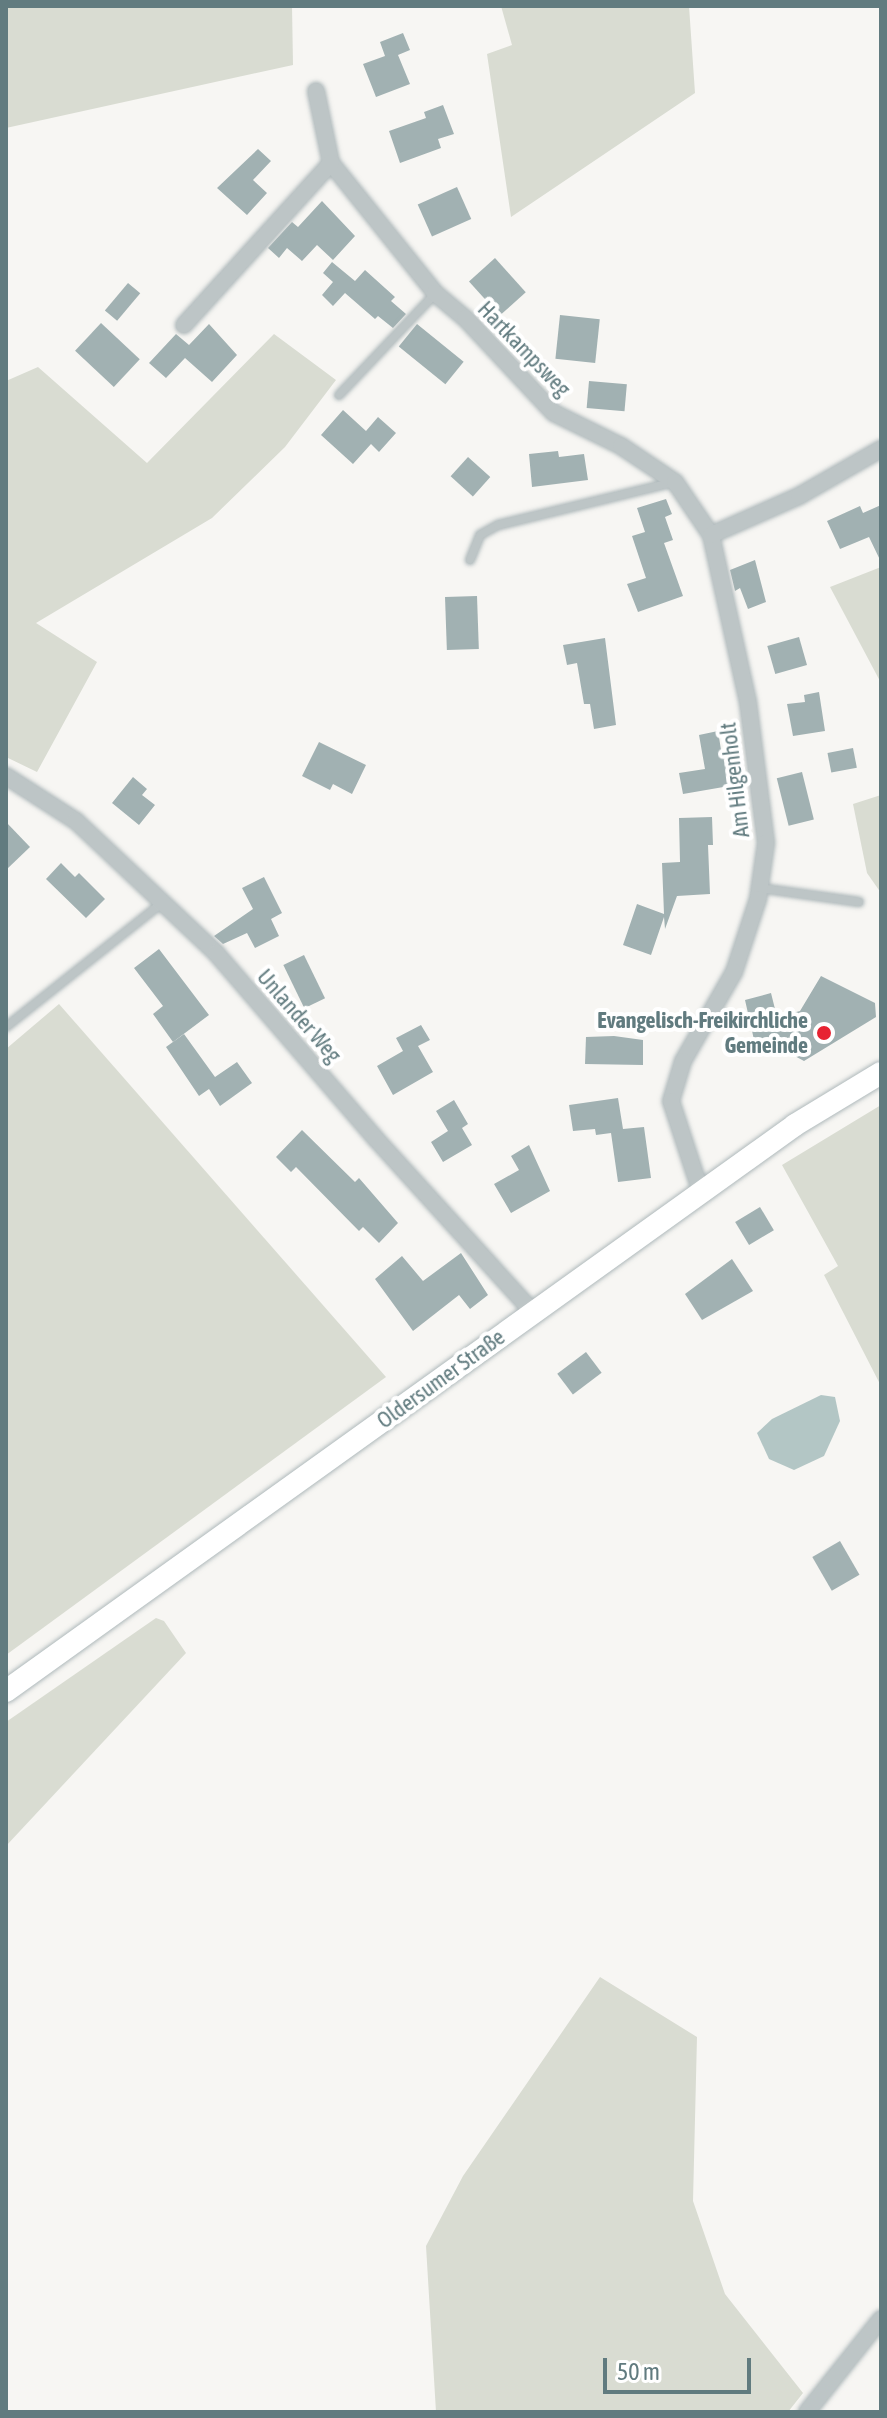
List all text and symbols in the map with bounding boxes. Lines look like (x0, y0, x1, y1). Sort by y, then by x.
street label: Hartkampsweg (472, 296, 576, 402)
street label: Am Hilgenholt (715, 721, 755, 839)
street label: Unlander Weg (251, 964, 347, 1068)
place label: Evangelisch-Freikirchliche Gemeinde (597, 1007, 808, 1058)
marker: Evangelisch-Freikirchliche Gemeinde (815, 1024, 833, 1042)
street label: Oldersumer Straße (372, 1324, 510, 1434)
scale bar (607, 2342, 755, 2392)
text: 50 m (617, 2358, 660, 2385)

